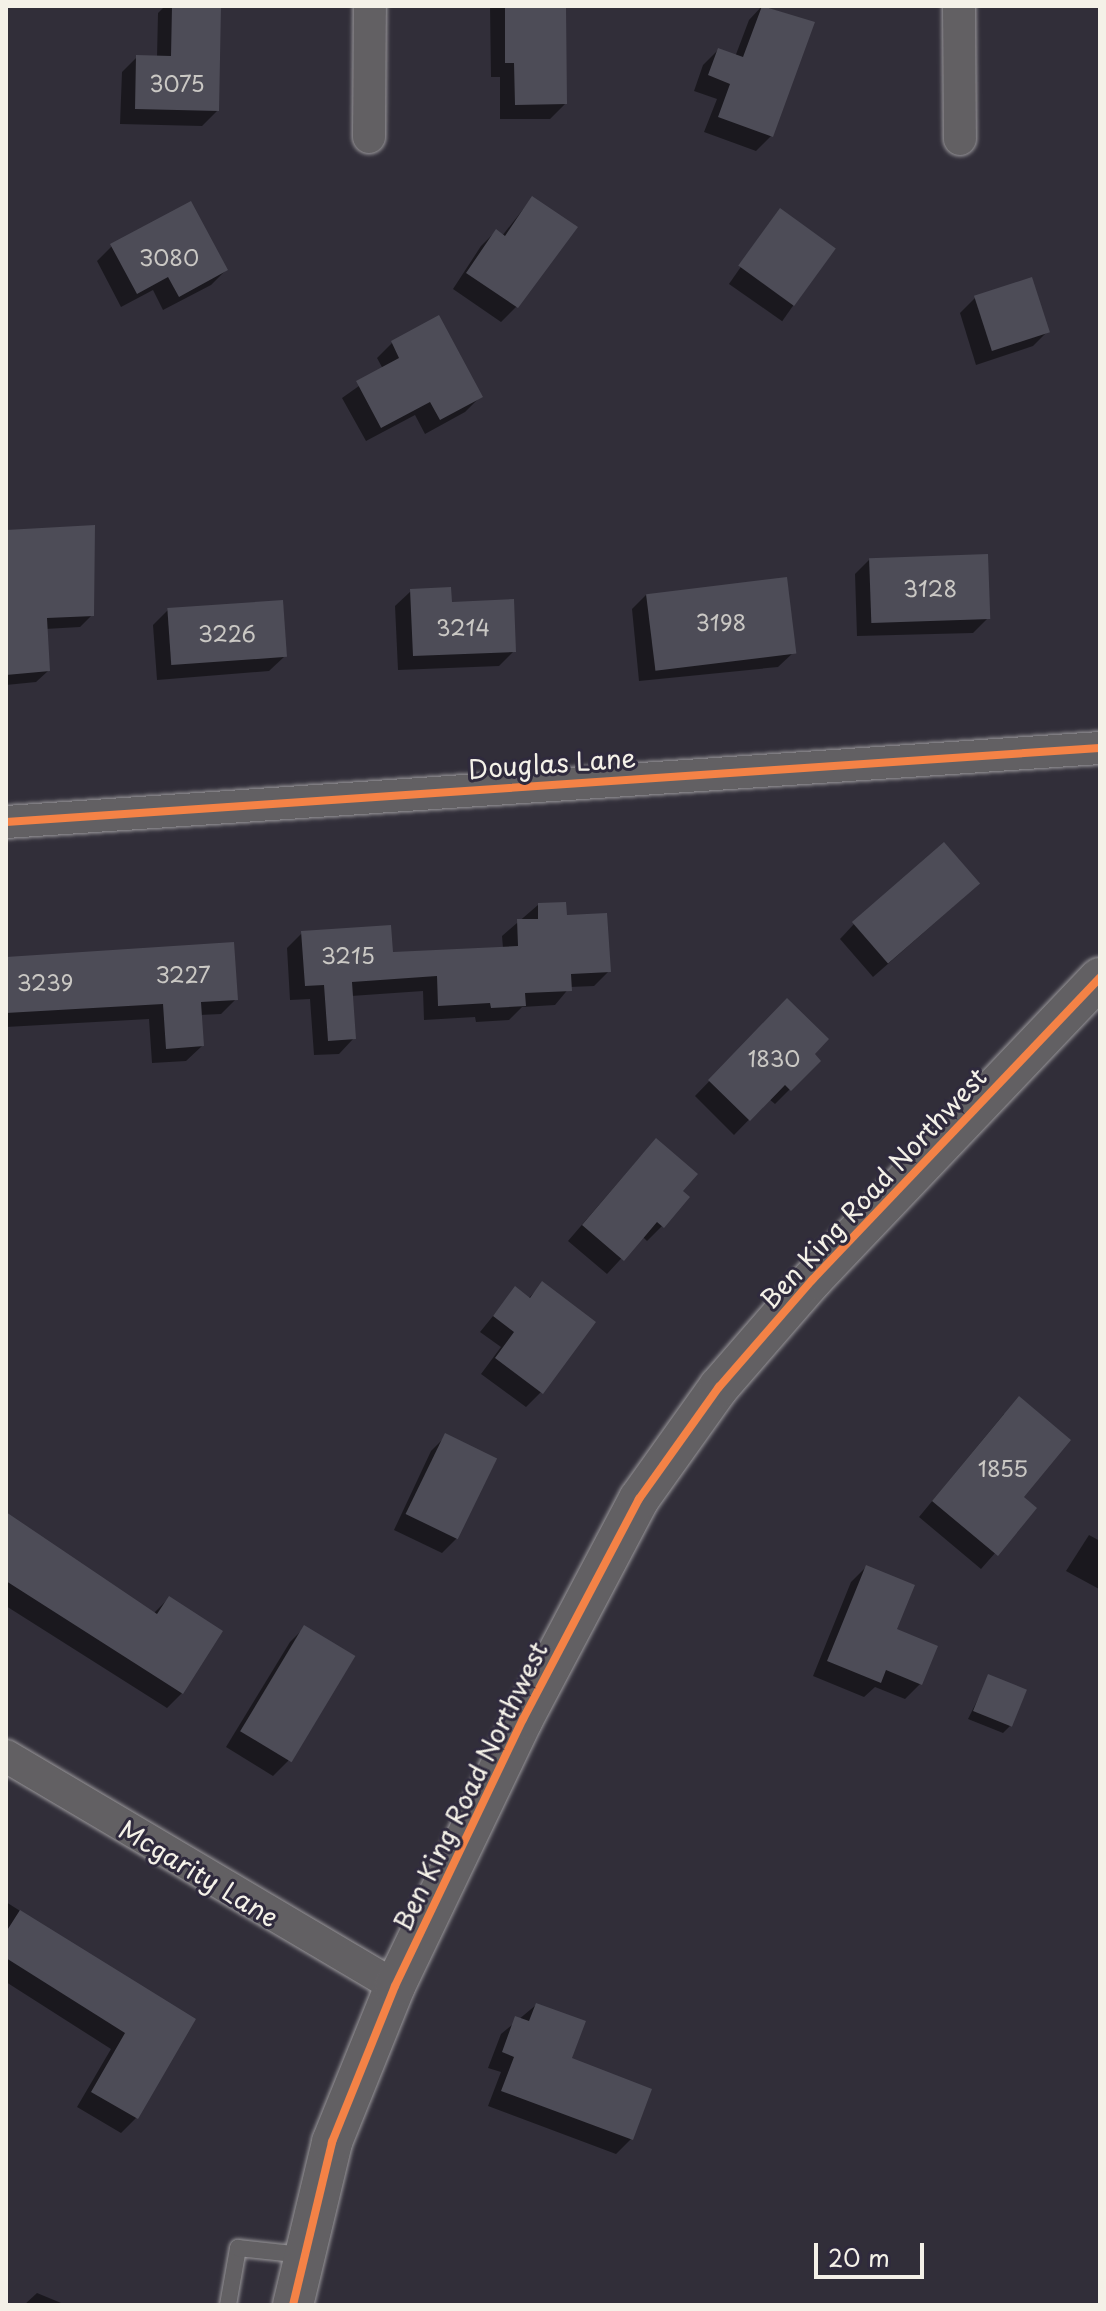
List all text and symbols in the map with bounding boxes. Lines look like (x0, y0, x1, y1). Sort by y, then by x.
house number: 3075 (149, 70, 205, 96)
house number: 3080 (139, 244, 199, 270)
house number: 3128 (903, 575, 957, 601)
house number: 3198 (696, 609, 746, 635)
house number: 3214 (436, 614, 490, 640)
house number: 3226 (198, 620, 256, 646)
street label: Douglas Lane (467, 742, 637, 784)
house number: 3215 (321, 942, 375, 968)
house number: 3227 (155, 961, 211, 987)
house number: 3239 (17, 969, 73, 995)
house number: 1830 (748, 1045, 800, 1071)
street label: Ben King Road Northwest (753, 1061, 993, 1315)
house number: 1855 (978, 1455, 1028, 1481)
street label: Ben King Road Northwest (386, 1636, 554, 1936)
street label: Mcgarity Lane (113, 1813, 285, 1933)
scale bar (818, 2227, 928, 2277)
text: 20 m (828, 2239, 890, 2275)

